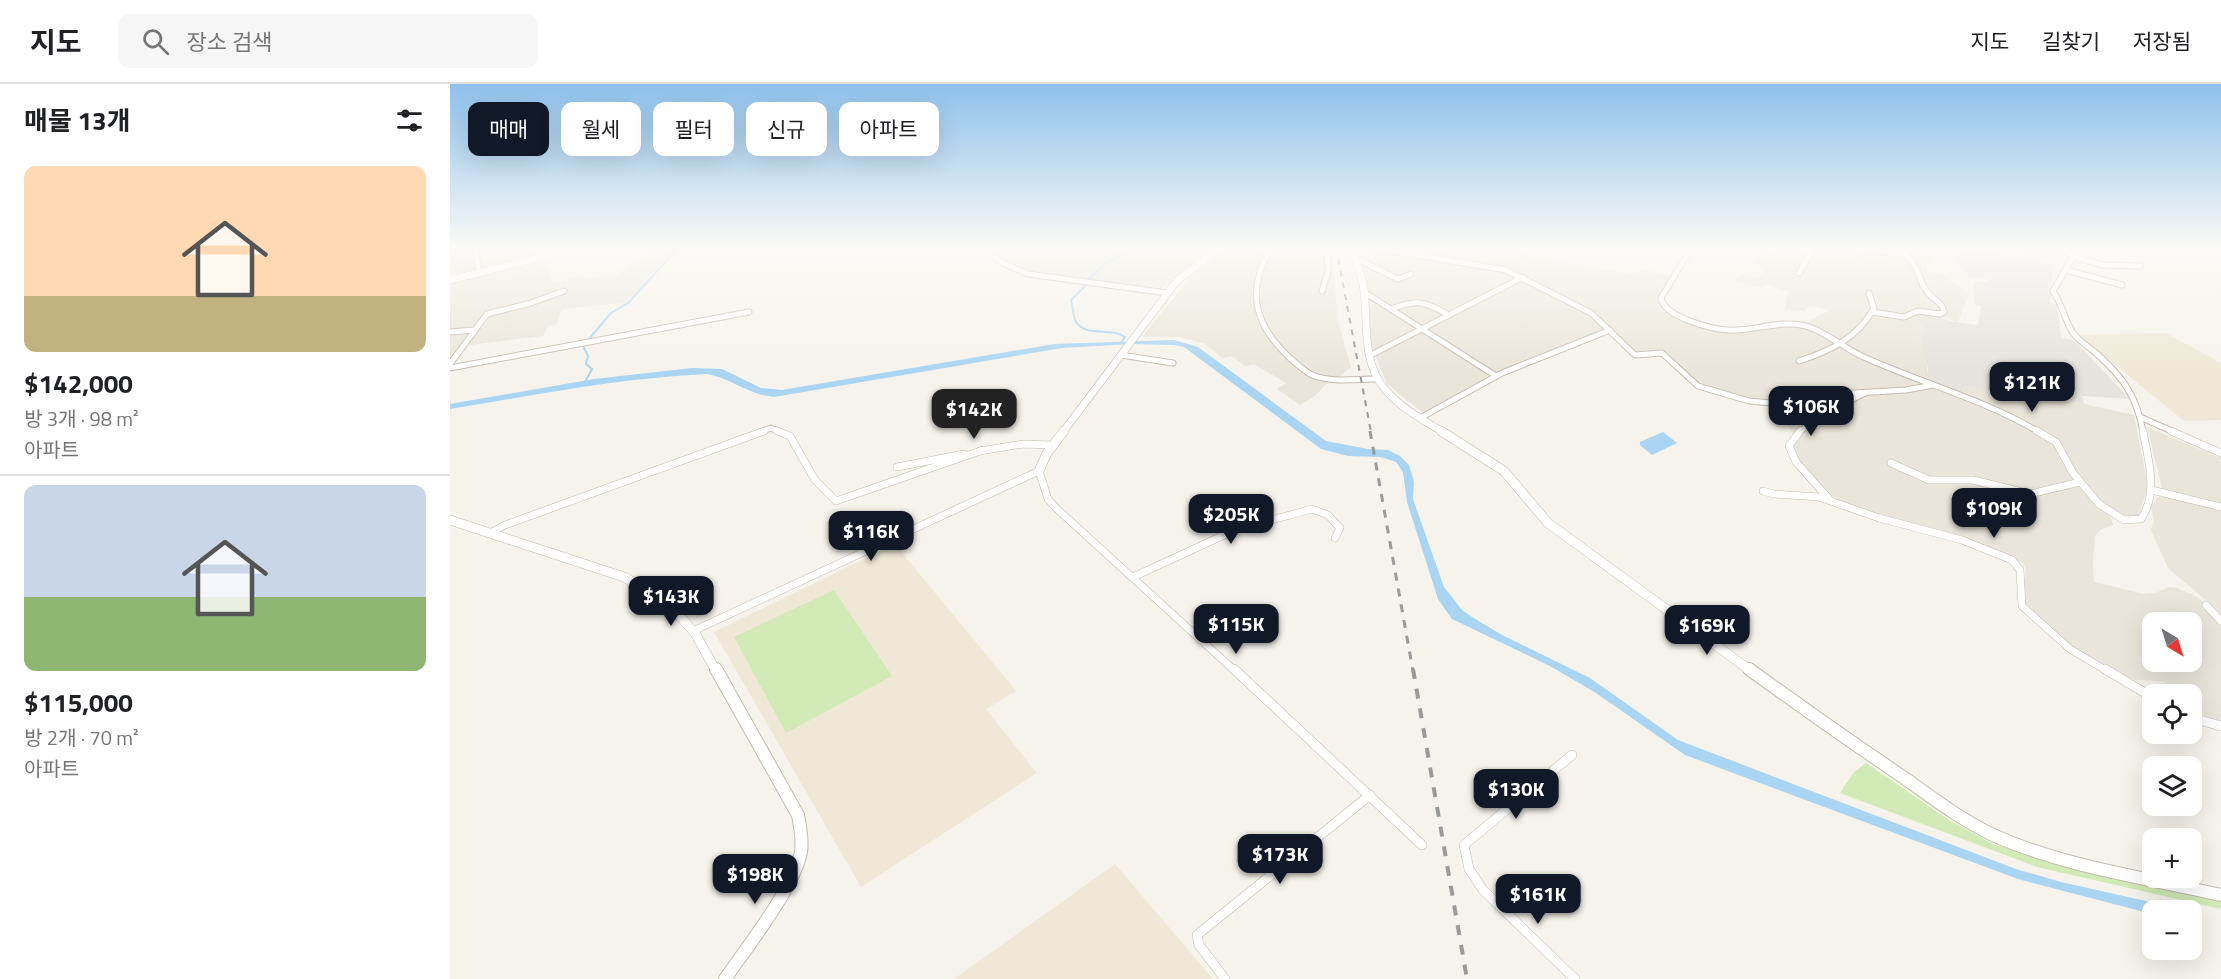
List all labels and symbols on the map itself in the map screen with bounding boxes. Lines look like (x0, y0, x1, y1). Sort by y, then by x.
pin: $121K (1990, 362, 2074, 413)
pin: $106K (1769, 386, 1853, 437)
pin: $142K (932, 389, 1016, 440)
pin: $109K (1952, 488, 2036, 539)
pin: $205K (1189, 494, 1273, 545)
pin: $116K (829, 511, 913, 562)
pin: $143K (629, 576, 713, 627)
pin: $115K (1194, 604, 1278, 655)
pin: $169K (1665, 605, 1749, 656)
north arrow (2142, 612, 2202, 672)
pin: $130K (1474, 769, 1558, 820)
pin: $173K (1238, 834, 1322, 885)
pin: $198K (713, 854, 797, 905)
pin: $161K (1496, 874, 1580, 925)

